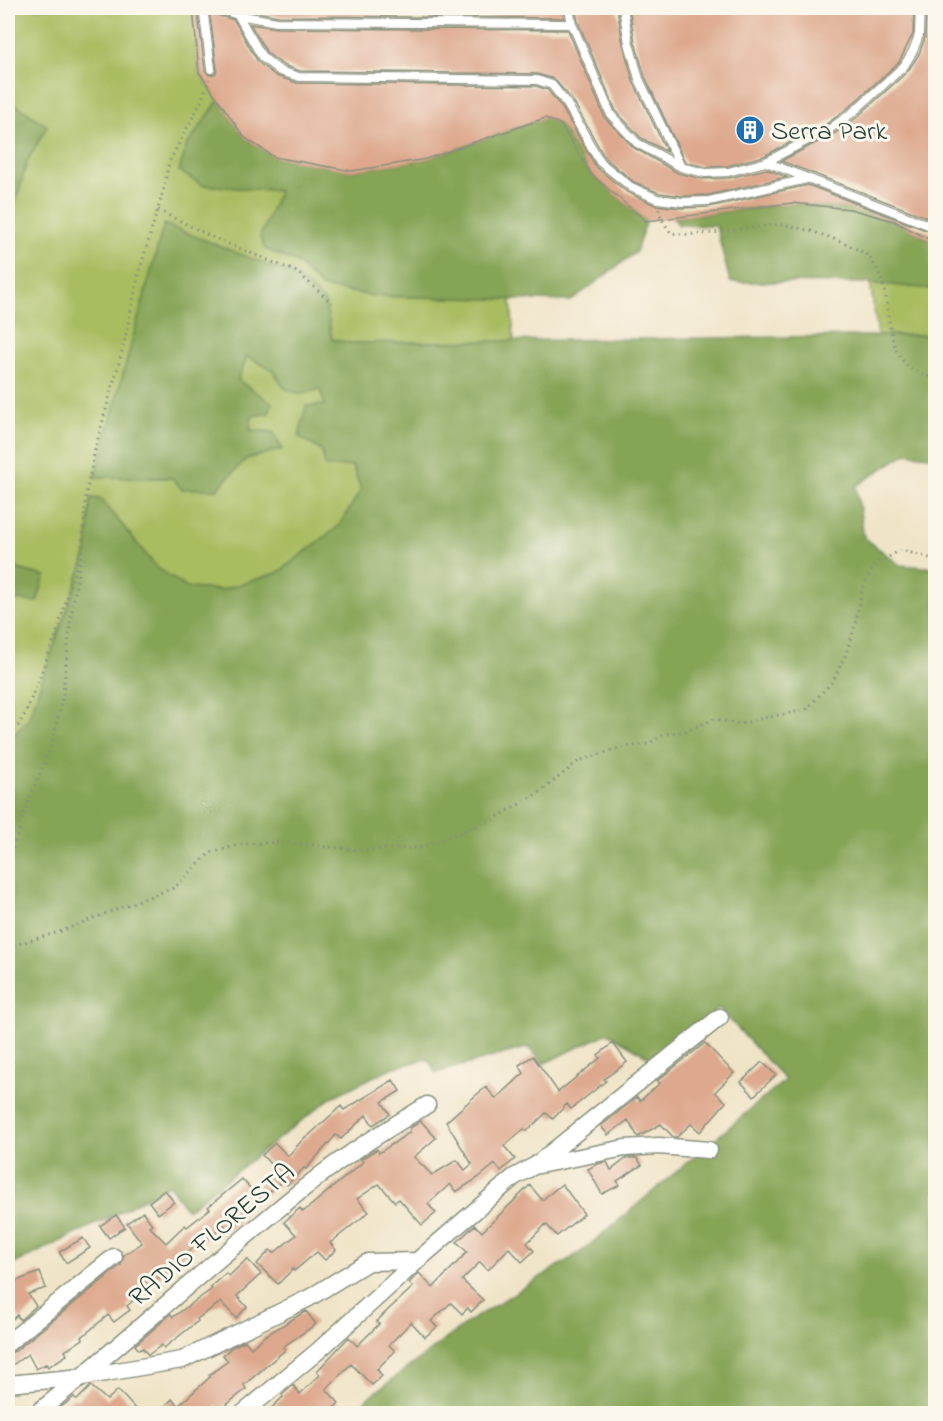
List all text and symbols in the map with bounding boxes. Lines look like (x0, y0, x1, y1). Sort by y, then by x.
place label: Serra Park (771, 113, 887, 152)
building icon: Serra Park (734, 114, 766, 146)
street label: RADIO FLORESTA (121, 1155, 304, 1317)

